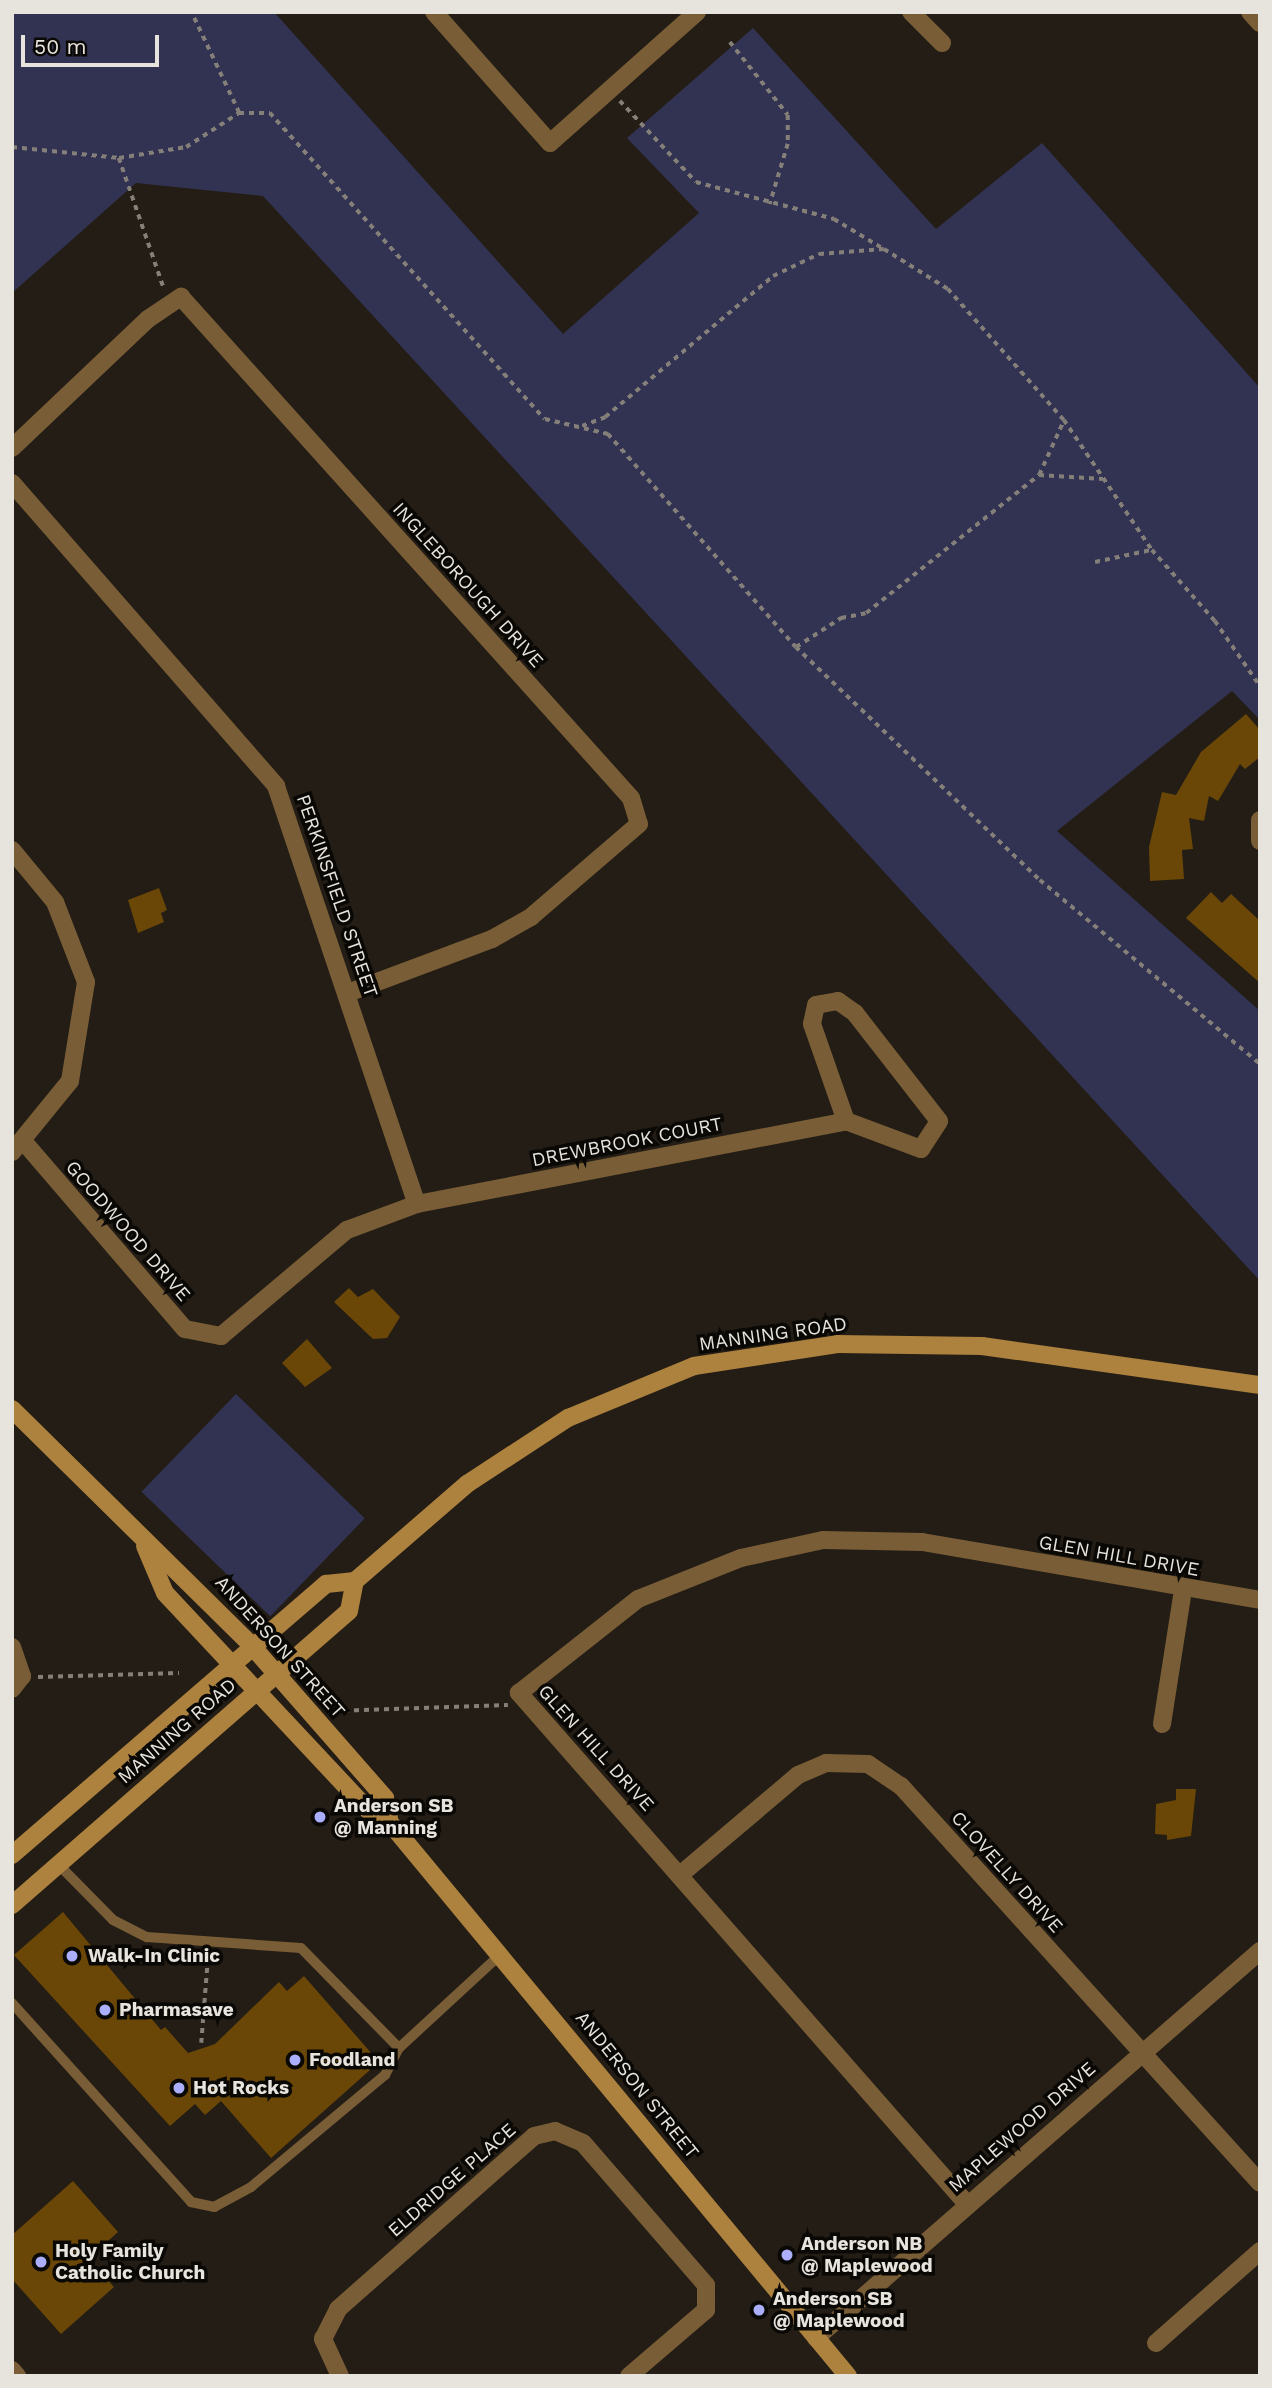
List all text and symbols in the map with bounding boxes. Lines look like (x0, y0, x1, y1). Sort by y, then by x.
scale bar (24, 21, 163, 65)
text: 50 m (34, 34, 86, 59)
street label: INGLEBOROUGH DRIVE (388, 498, 548, 672)
street label: PERKINSFIELD STREET (292, 792, 382, 1000)
street label: DREWBROOK COURT (530, 1112, 724, 1172)
street label: GOODWOOD DRIVE (61, 1156, 195, 1306)
street label: MANNING ROAD (698, 1312, 848, 1356)
street label: GLEN HILL DRIVE (1037, 1531, 1201, 1581)
street label: ANDERSON STREET (210, 1571, 350, 1723)
street label: MANNING ROAD (113, 1674, 241, 1788)
street label: GLEN HILL DRIVE (533, 1680, 659, 1816)
place label: Anderson SB @ Manning (334, 1795, 453, 1839)
street label: CLOVELLY DRIVE (946, 1806, 1068, 1938)
marker: Anderson SB @ Manning (312, 1809, 328, 1825)
place label: Walk-In Clinic (88, 1945, 220, 1967)
marker: Walk-In Clinic (62, 1946, 82, 1966)
place label: Pharmasave (119, 1999, 234, 2021)
marker: Pharmasave (97, 2002, 113, 2018)
street label: ANDERSON STREET (570, 2007, 704, 2163)
place label: Foodland (309, 2049, 395, 2071)
marker: Foodland (287, 2052, 303, 2068)
street label: MAPLEWOOD DRIVE (944, 2057, 1100, 2197)
place label: Hot Rocks (193, 2077, 289, 2099)
marker: Hot Rocks (171, 2080, 187, 2096)
street label: ELDRIDGE PLACE (383, 2118, 521, 2242)
place label: Anderson NB @ Maplewood (801, 2233, 933, 2277)
place label: Holy Family Catholic Church (55, 2240, 205, 2284)
marker: Anderson NB @ Maplewood (779, 2247, 795, 2263)
marker: Holy Family Catholic Church (33, 2254, 49, 2270)
place label: Anderson SB @ Maplewood (773, 2288, 905, 2332)
marker: Anderson SB @ Maplewood (751, 2302, 767, 2318)

